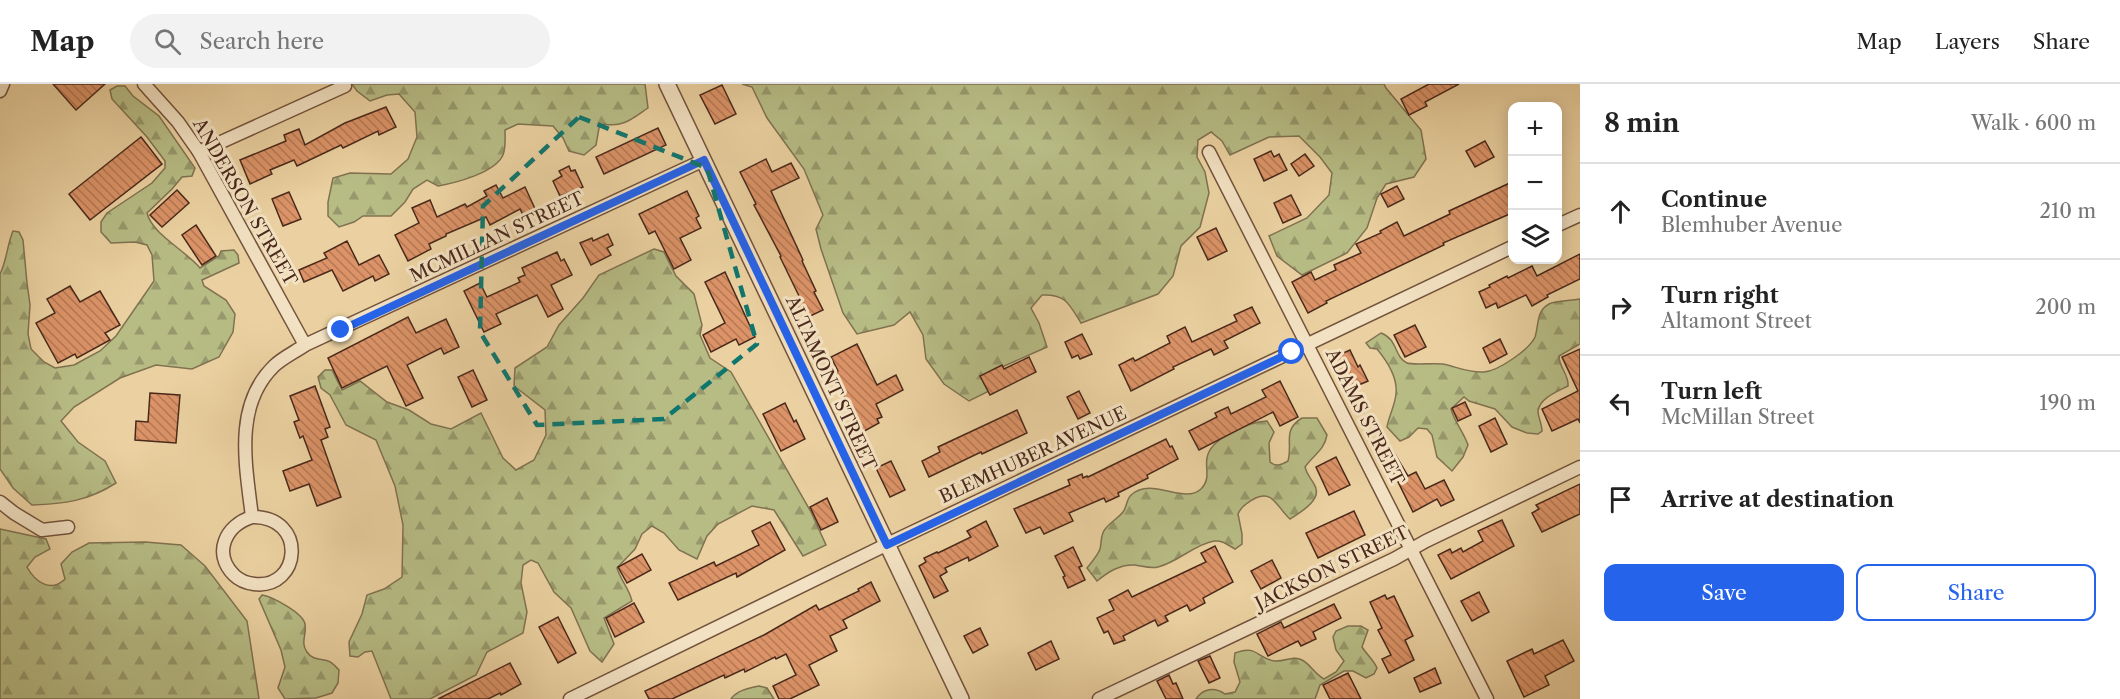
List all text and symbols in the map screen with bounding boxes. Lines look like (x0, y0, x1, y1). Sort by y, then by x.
search box (130, 14, 550, 68)
text: Map (30, 24, 94, 58)
icon: search (151, 25, 184, 58)
text: Search here (199, 28, 324, 55)
text: Map (1857, 29, 1902, 54)
text: Layers (1935, 29, 2000, 54)
text: Share (2033, 29, 2090, 54)
map controls (1508, 102, 1562, 264)
button: + (1508, 102, 1562, 156)
text: 8 min (1604, 107, 1680, 139)
text: Walk · 600 m (1971, 111, 2096, 135)
street label: ANDERSON STREET (188, 114, 302, 290)
button: − (1508, 156, 1562, 210)
text: Continue (1661, 186, 1767, 213)
street label: MCMILLAN STREET (407, 187, 588, 287)
icon: ahead (1604, 195, 1637, 228)
text: 210 m (2039, 199, 2096, 223)
button: layers (1508, 210, 1562, 264)
text: Blemhuber Avenue (1661, 213, 1842, 237)
text: Turn right (1661, 282, 1779, 309)
street label: ALTAMONT STREET (780, 291, 881, 474)
icon: right (1604, 291, 1637, 324)
text: 200 m (2035, 295, 2096, 319)
text: Altamont Street (1661, 309, 1812, 333)
route end (327, 316, 353, 342)
route start (1278, 338, 1304, 364)
street label: ADAMS STREET (1321, 344, 1409, 489)
text: Turn left (1661, 378, 1762, 405)
icon: left (1604, 387, 1637, 420)
text: 190 m (2039, 391, 2096, 415)
street label: BLEMHUBER AVENUE (936, 402, 1130, 508)
text: McMillan Street (1661, 405, 1814, 429)
icon: arrive (1604, 483, 1637, 516)
text: Arrive at destination (1661, 486, 1894, 513)
street label: JACKSON STREET (1249, 521, 1413, 616)
button: Save (1604, 564, 1844, 621)
button: Share (1856, 564, 2096, 621)

